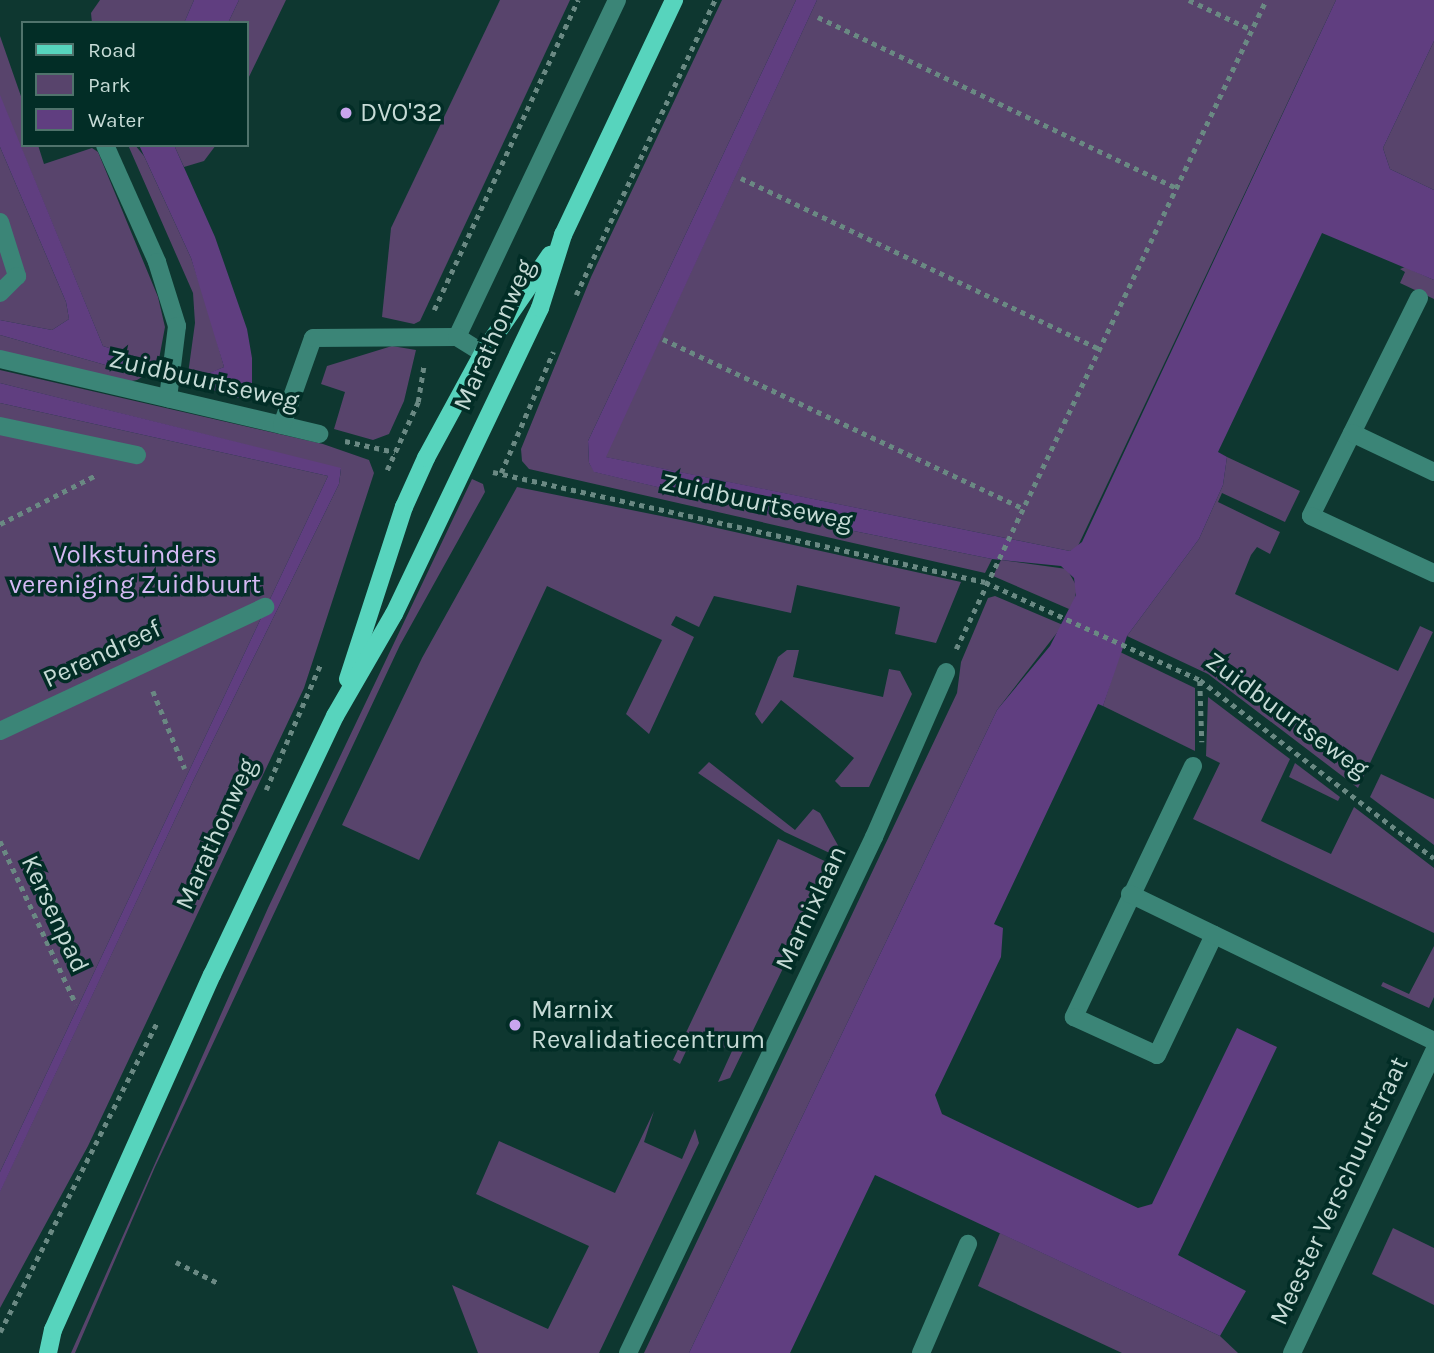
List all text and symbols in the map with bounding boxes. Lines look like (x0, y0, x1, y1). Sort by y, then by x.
legend (21, 21, 248, 147)
text: Road (88, 38, 136, 62)
text: Park (88, 73, 131, 97)
place label: DVO'32 (360, 97, 442, 129)
marker: DVO'32 (338, 105, 354, 121)
text: Water (88, 108, 144, 132)
street label: Marathonweg (447, 255, 541, 415)
street label: Zuidbuurtseweg (106, 343, 302, 417)
street label: Zuidbuurtseweg (659, 467, 855, 537)
park label: Volkstuinders vereniging Zuidbuurt (9, 539, 261, 600)
street label: Perendreef (38, 613, 166, 695)
street label: Zuidbuurtseweg (1199, 645, 1375, 785)
street label: Marathonweg (169, 754, 263, 914)
street label: Marnixlaan (769, 841, 853, 975)
street label: Kersenpad (14, 850, 96, 978)
place label: Marnix Revalidatiecentrum (531, 994, 765, 1056)
marker: Marnix Revalidatiecentrum (505, 1015, 525, 1035)
street label: Meester Verschuurstraat (1263, 1052, 1415, 1330)

